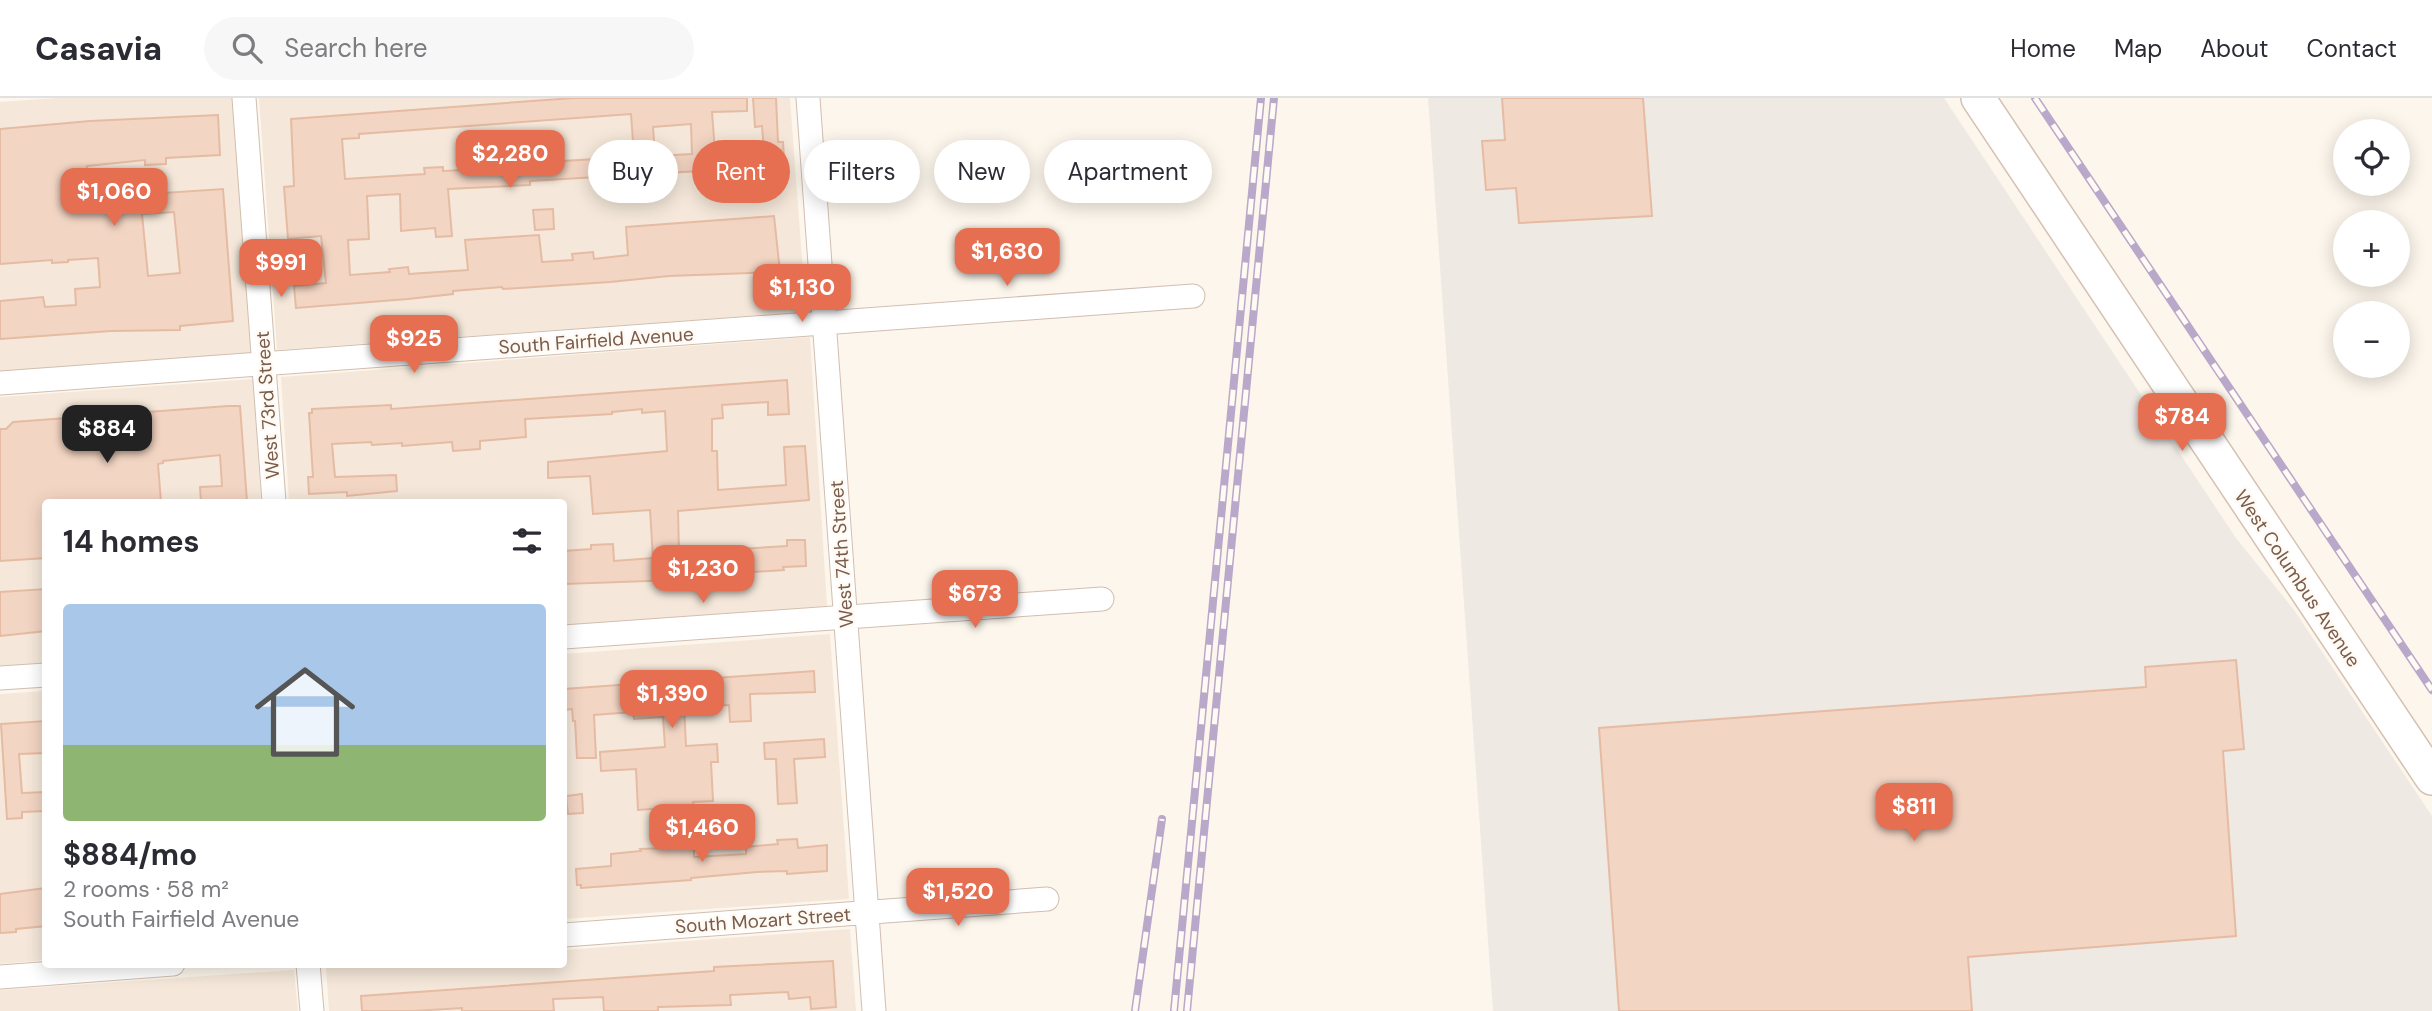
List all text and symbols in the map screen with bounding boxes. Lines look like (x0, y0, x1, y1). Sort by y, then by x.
search box (204, 17, 694, 80)
text: Casavia (35, 27, 162, 70)
icon: search (228, 29, 266, 67)
text: Search here (284, 31, 428, 65)
text: Home (2010, 33, 2076, 64)
text: Map (2114, 33, 2162, 64)
text: About (2200, 33, 2269, 64)
text: Contact (2307, 33, 2397, 64)
map controls (2333, 119, 2410, 378)
button: locate (2333, 119, 2410, 196)
pin: $2,280 (453, 130, 567, 190)
text: $2,280 (472, 138, 548, 168)
chip: Buy (588, 140, 678, 203)
chip: Rent (692, 140, 790, 203)
chip: Filters (804, 140, 920, 203)
chip: New (934, 140, 1030, 203)
chip: Apartment (1044, 140, 1212, 203)
pin: $1,060 (57, 169, 171, 228)
text: $1,060 (77, 176, 151, 206)
button: + (2333, 210, 2410, 287)
pin: $1,630 (950, 228, 1064, 288)
text: $1,630 (971, 236, 1043, 266)
pin: $991 (240, 240, 322, 299)
text: $991 (255, 247, 307, 277)
pin: $1,130 (745, 264, 859, 324)
text: $1,130 (769, 272, 835, 302)
button: − (2333, 301, 2410, 378)
pin: $925 (373, 316, 455, 375)
street label: South Fairfield Avenue (498, 321, 694, 360)
text: $925 (386, 323, 442, 353)
street label: West 73rd Street (250, 330, 285, 480)
pin: $784 (2141, 394, 2223, 453)
text: $784 (2154, 401, 2210, 431)
pin: $884 (66, 406, 148, 465)
text: $884 (78, 413, 136, 443)
street label: West 74th Street (824, 479, 859, 628)
street label: West Columbus Avenue (2229, 485, 2366, 672)
text: 14 homes (63, 522, 200, 561)
icon: filters (508, 522, 546, 560)
pin: $1,230 (646, 546, 760, 605)
text: $1,230 (667, 553, 739, 583)
pin: $673 (934, 570, 1016, 630)
text: $673 (948, 578, 1002, 608)
icon: home (242, 649, 368, 775)
pin: $1,390 (615, 670, 729, 730)
text: $1,390 (636, 678, 708, 708)
pin: $811 (1873, 784, 1955, 843)
text: $811 (1892, 791, 1936, 821)
pin: $1,460 (645, 804, 759, 864)
text: $1,460 (665, 812, 739, 842)
text: $884/mo (63, 835, 197, 874)
pin: $1,520 (901, 868, 1015, 928)
text: 2 rooms · 58 m² (63, 874, 229, 904)
text: $1,520 (922, 876, 994, 906)
street label: South Mozart Street (674, 902, 852, 939)
text: South Fairfield Avenue (63, 904, 299, 934)

